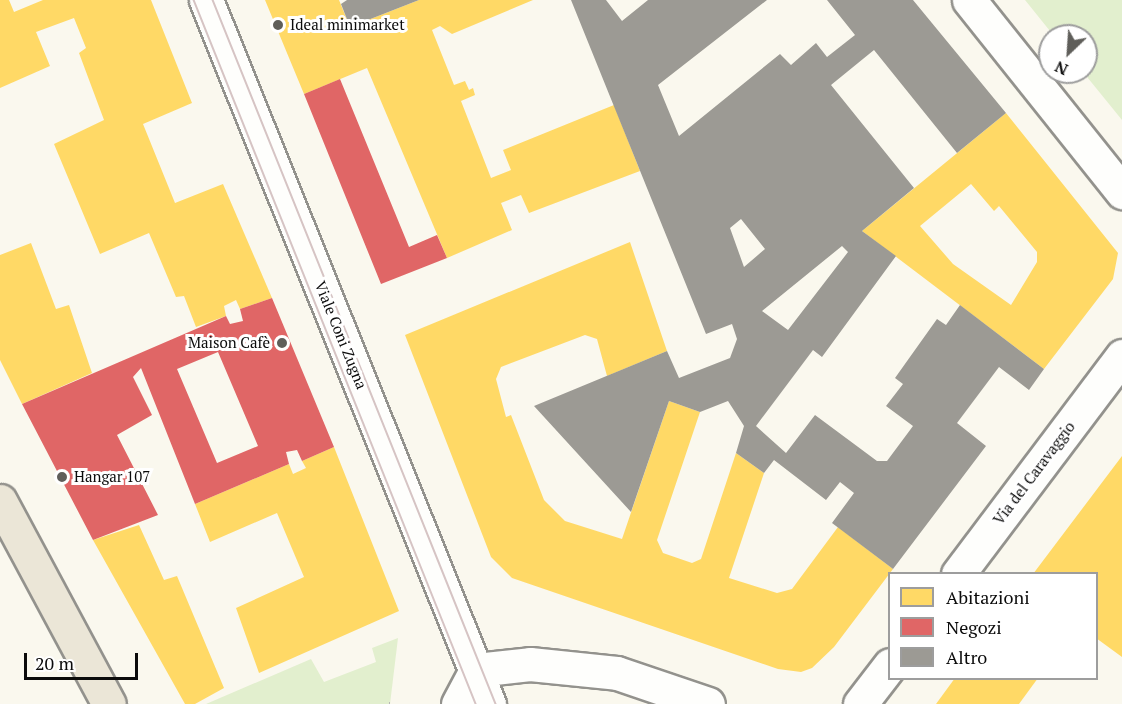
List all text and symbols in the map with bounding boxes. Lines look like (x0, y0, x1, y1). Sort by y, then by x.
place label: Ideal minimarket (290, 16, 405, 34)
marker: Ideal minimarket (271, 18, 285, 32)
north arrow (1038, 24, 1098, 84)
text: N (1051, 56, 1071, 81)
street label: Viale Coni Zugna (311, 278, 371, 392)
place label: Maison Cafè (188, 334, 270, 352)
marker: Maison Cafè (275, 336, 289, 350)
street label: Via del Caravaggio (989, 418, 1079, 528)
place label: Hangar 107 (74, 468, 150, 486)
marker: Hangar 107 (55, 470, 69, 484)
legend (888, 572, 1098, 680)
text: Abitazioni (946, 585, 1030, 609)
text: Negozi (946, 615, 1002, 639)
scale bar (27, 641, 141, 679)
text: Altro (946, 645, 987, 669)
text: 20 m (35, 651, 74, 675)

